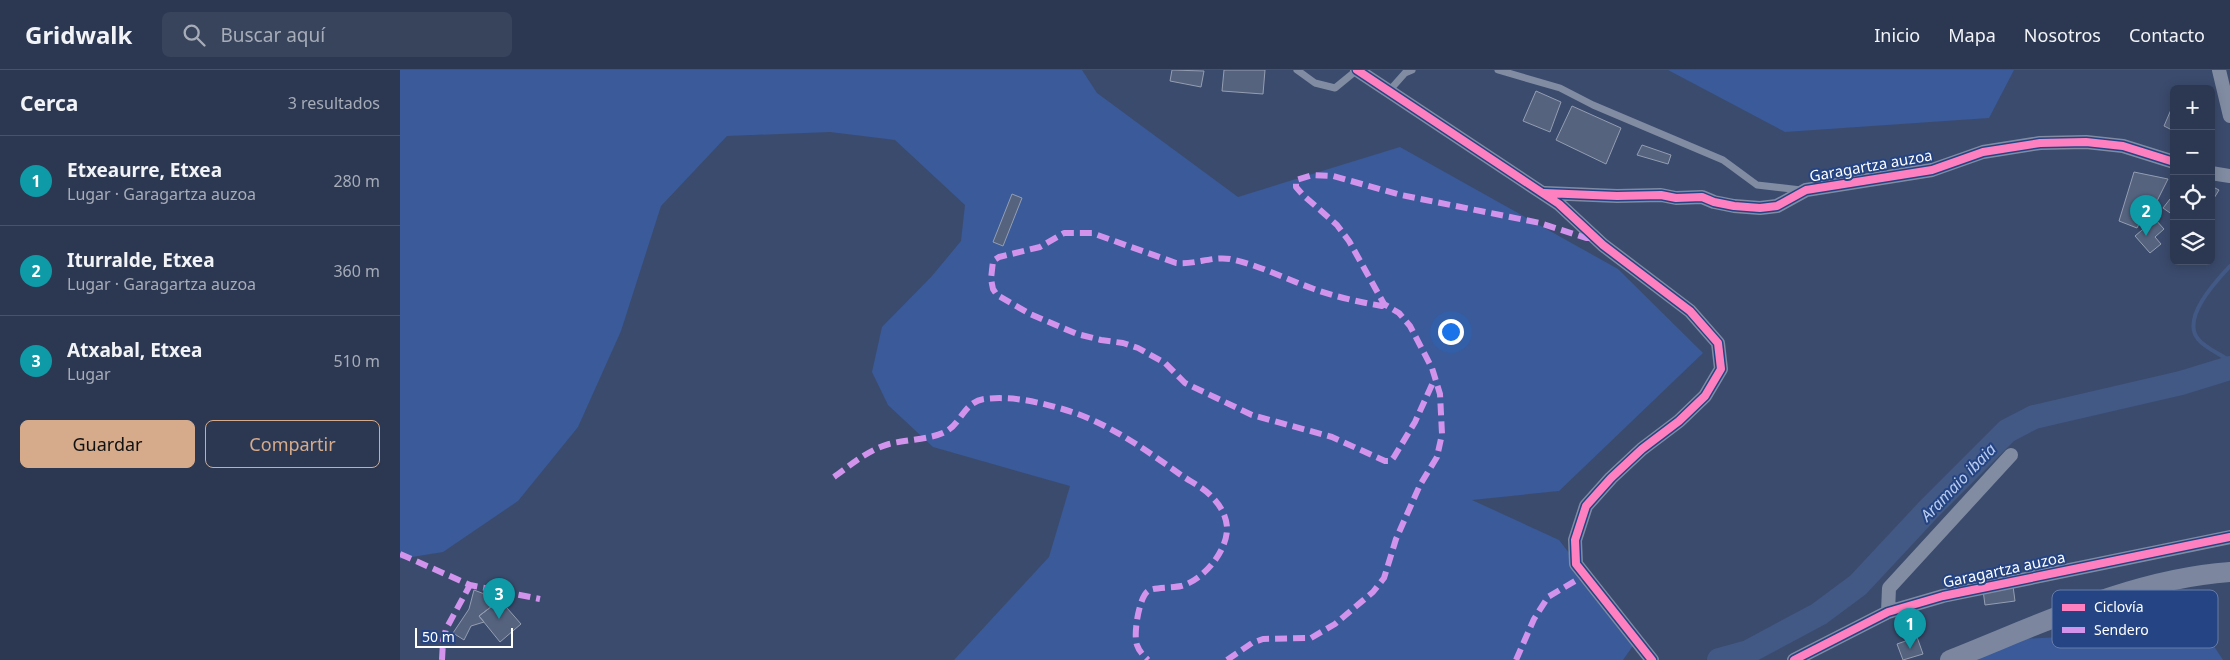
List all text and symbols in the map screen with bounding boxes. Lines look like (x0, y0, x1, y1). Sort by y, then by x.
search box (162, 12, 512, 57)
text: Gridwalk (25, 18, 132, 51)
icon: search (180, 21, 208, 49)
text: Buscar aquí (220, 22, 325, 48)
text: Inicio (1874, 23, 1920, 47)
text: Mapa (1948, 23, 1996, 47)
text: Nosotros (2024, 23, 2101, 47)
text: Contacto (2129, 23, 2205, 47)
map controls (2170, 85, 2215, 265)
button: + (2170, 85, 2215, 130)
text: Cerca (20, 89, 78, 117)
text: 3 resultados (288, 92, 380, 114)
button: − (2170, 130, 2215, 175)
street label: Garagartza auzoa (1808, 144, 1934, 186)
text: Etxeaurre, Etxea (67, 157, 222, 183)
text: 1 (31, 170, 41, 192)
text: 280 m (333, 170, 380, 192)
button: locate (2170, 175, 2215, 220)
text: Lugar · Garagartza auzoa (67, 183, 256, 205)
pin: 2 (2130, 195, 2162, 236)
button: layers (2170, 220, 2215, 265)
text: Iturralde, Etxea (67, 247, 215, 273)
text: 2 (31, 260, 41, 282)
text: 360 m (333, 260, 380, 282)
text: Lugar · Garagartza auzoa (67, 273, 256, 295)
your location (1438, 319, 1464, 345)
text: Atxabal, Etxea (67, 337, 202, 363)
text: 3 (31, 350, 41, 372)
text: 510 m (333, 350, 380, 372)
text: Lugar (67, 363, 111, 385)
button: Guardar (20, 420, 195, 468)
button: Compartir (205, 420, 380, 468)
water label: Aramaio ibaia (1915, 438, 2001, 526)
street label: Garagartza auzoa (1941, 546, 2067, 592)
pin: 3 (483, 578, 515, 619)
legend (2052, 590, 2218, 648)
text: Ciclovía (2094, 597, 2144, 616)
pin: 1 (1894, 608, 1926, 649)
text: Sendero (2094, 620, 2149, 639)
scale bar (415, 625, 512, 648)
text: 50 m (422, 627, 455, 646)

